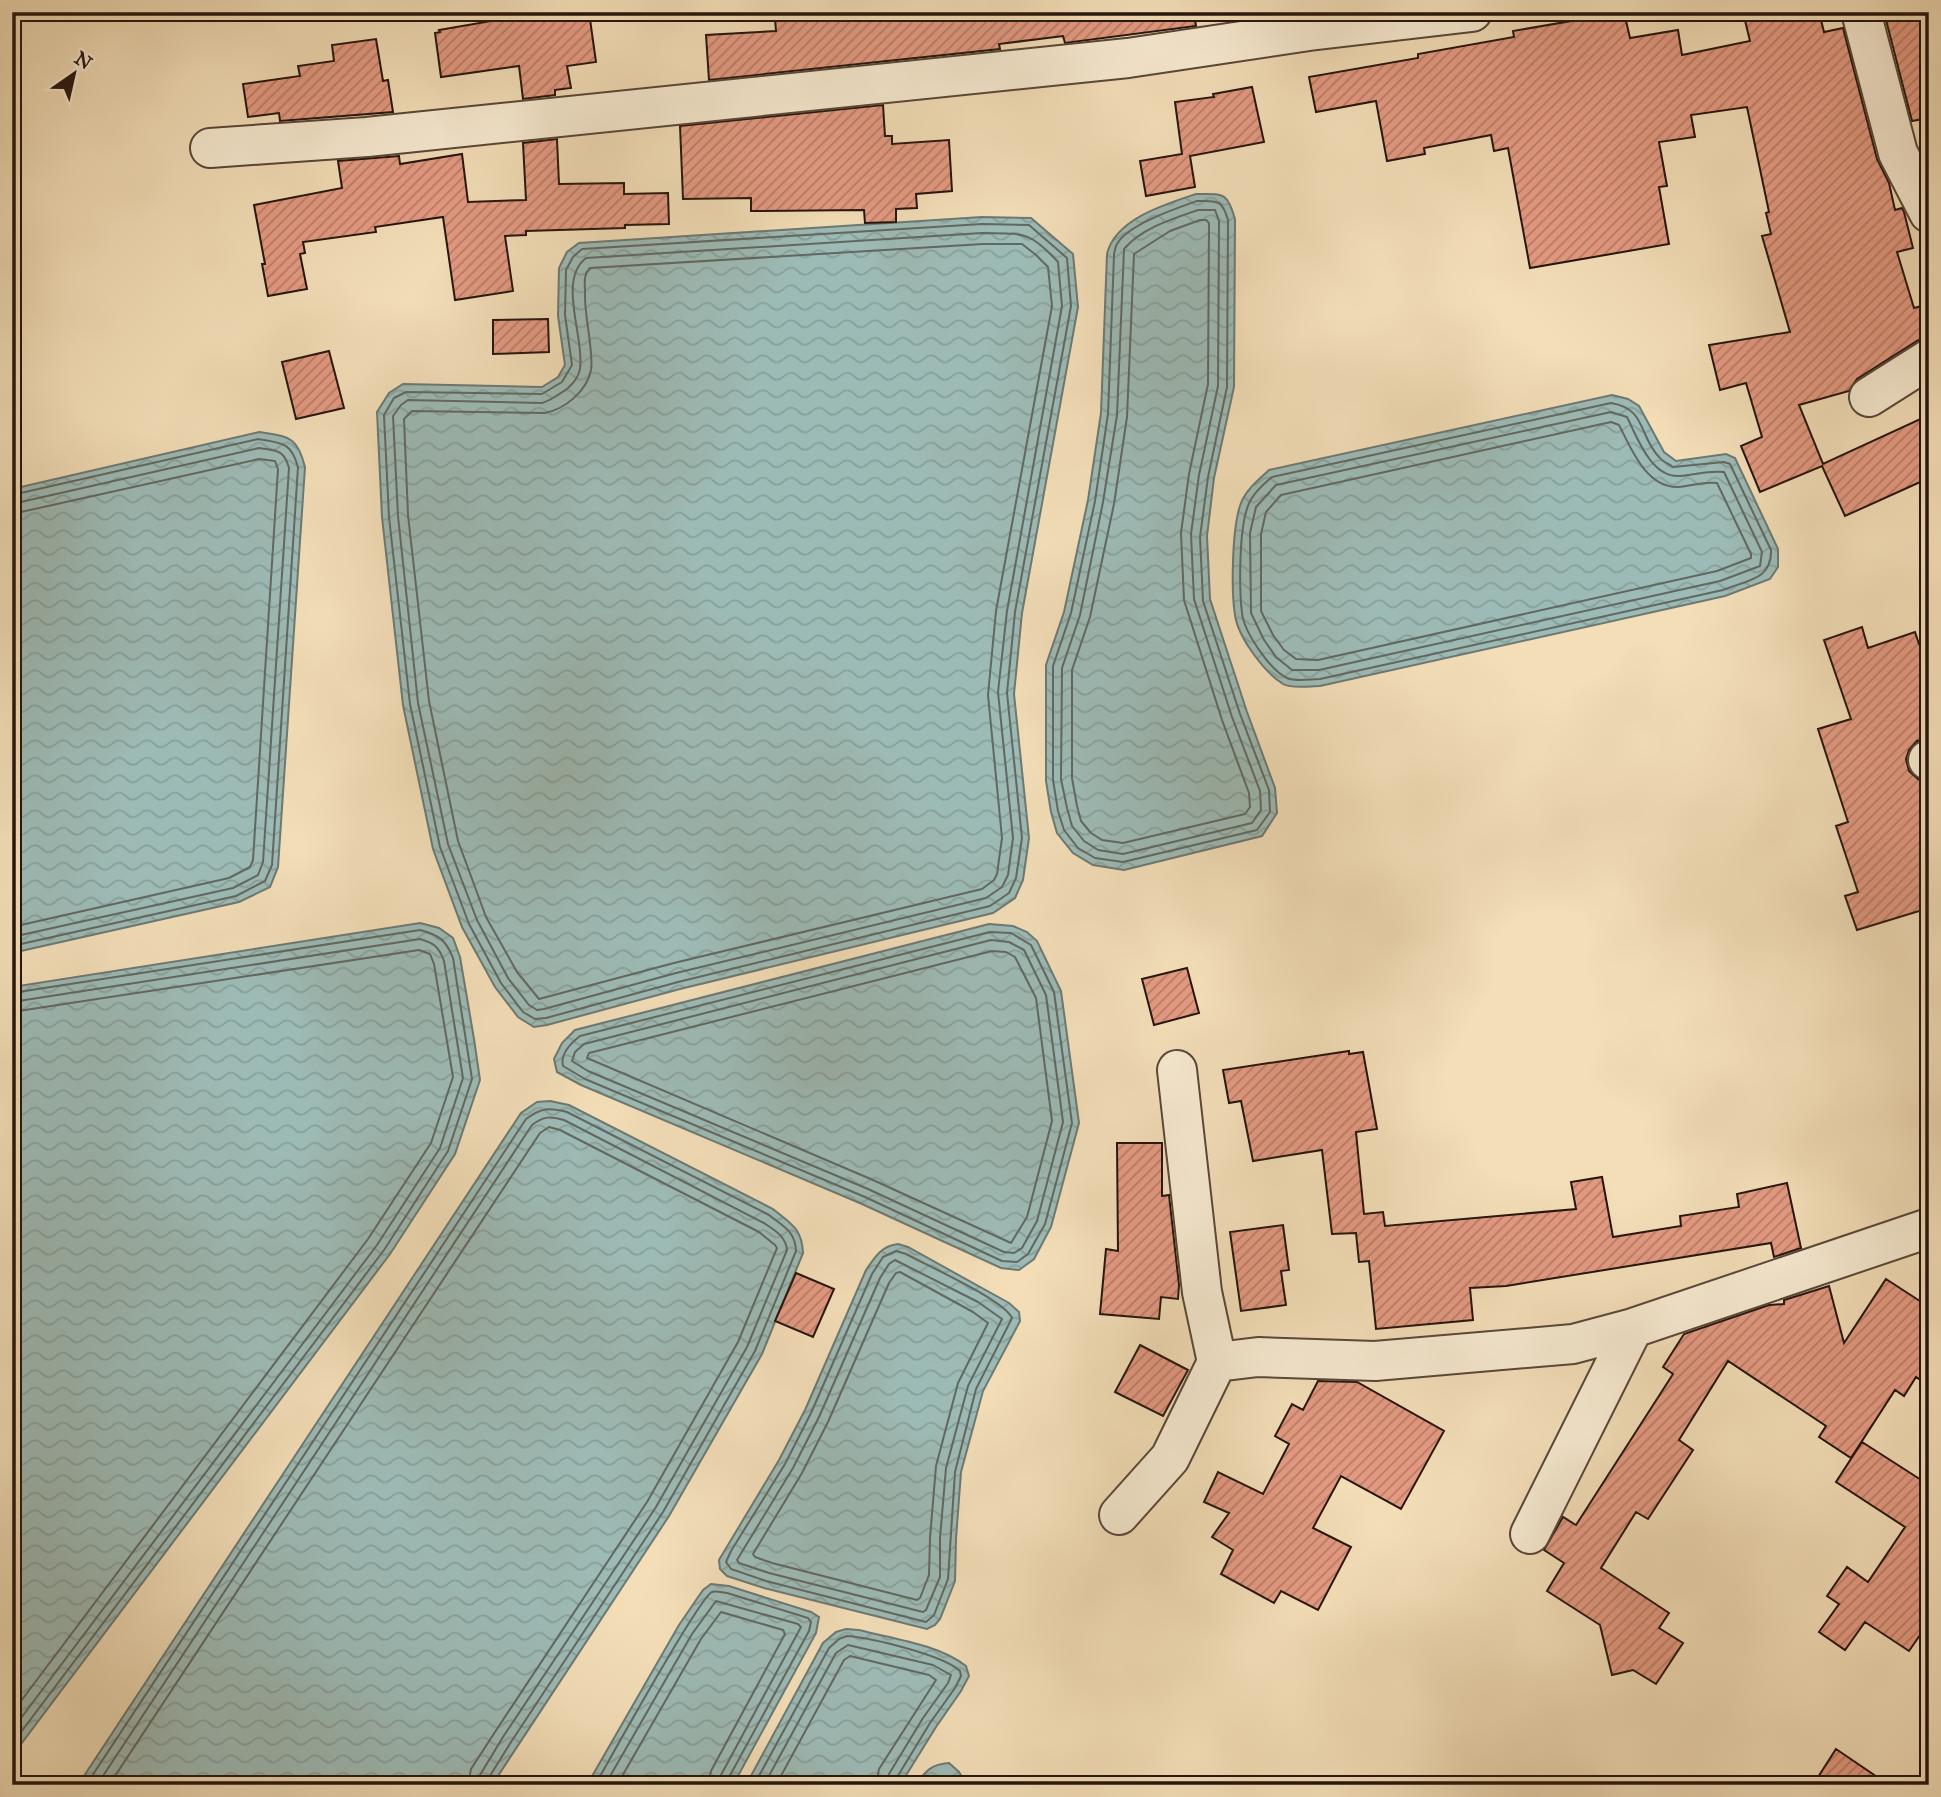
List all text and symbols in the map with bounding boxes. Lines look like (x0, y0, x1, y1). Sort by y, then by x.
north arrow (38, 38, 108, 108)
text: N (70, 46, 96, 74)

